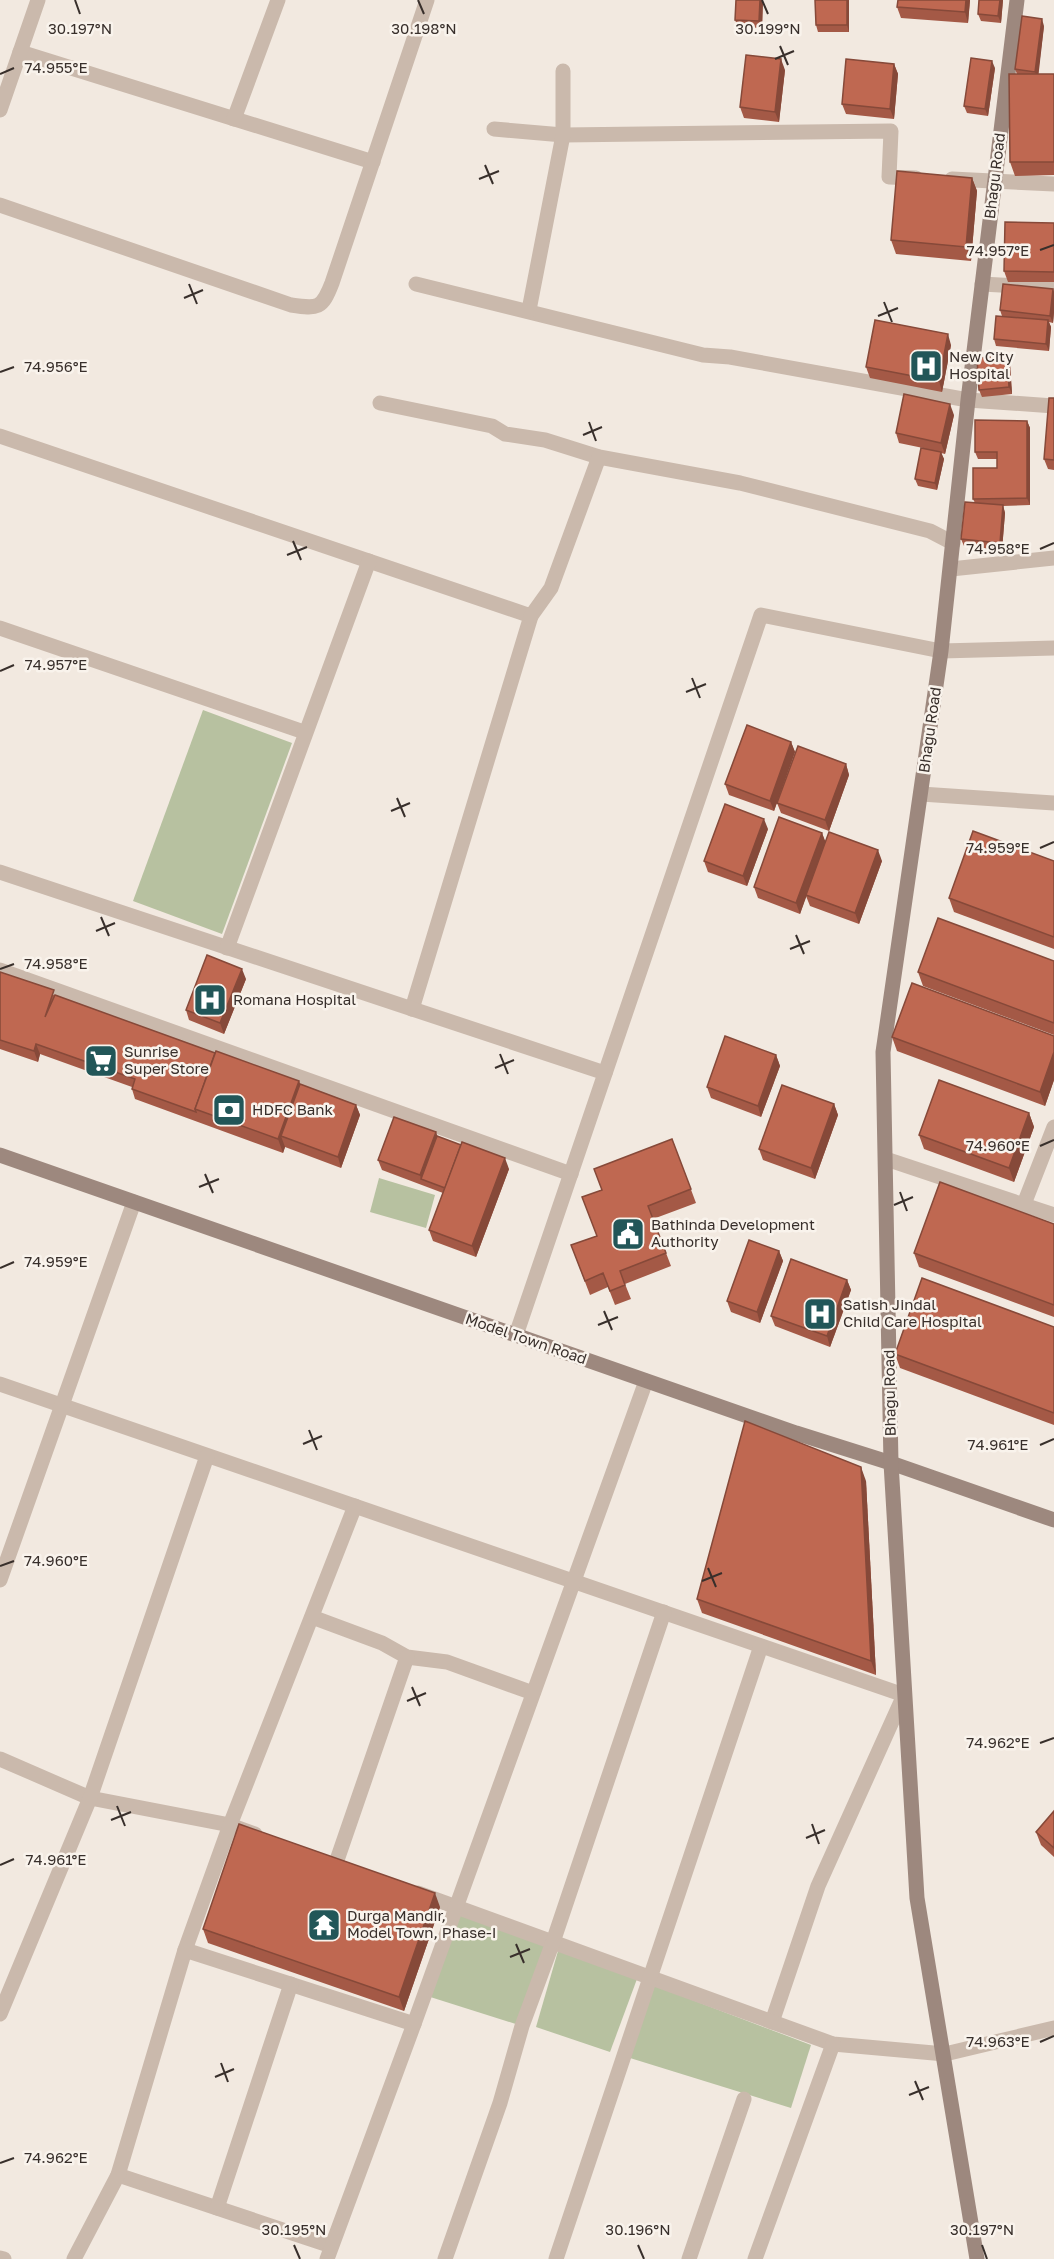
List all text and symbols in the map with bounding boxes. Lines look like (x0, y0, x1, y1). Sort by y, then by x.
text: 30.197°N (48, 19, 112, 37)
text: 30.198°N (391, 19, 457, 37)
text: 30.199°N (735, 19, 801, 37)
text: 74.955°E (24, 58, 88, 76)
street label: Bhagu Road (980, 132, 1008, 220)
text: 74.957°E (967, 241, 1029, 259)
place label: New City Hospital (949, 347, 1014, 382)
hospital icon: New City Hospital (908, 348, 944, 384)
text: 74.956°E (24, 357, 88, 375)
text: 74.958°E (966, 539, 1030, 557)
text: 74.957°E (25, 655, 87, 673)
street label: Bhagu Road (914, 686, 944, 774)
text: 74.959°E (966, 838, 1030, 856)
text: 74.958°E (24, 954, 88, 972)
hospital icon: Romana Hospital (192, 982, 228, 1018)
place label: Romana Hospital (233, 990, 356, 1008)
place label: Sunrise Super Store (124, 1042, 209, 1077)
supermarket icon: Sunrise Super Store (83, 1043, 119, 1079)
bank icon: HDFC Bank (211, 1092, 247, 1128)
place label: HDFC Bank (252, 1100, 333, 1118)
text: 74.960°E (966, 1136, 1030, 1154)
place label: Bathinda Development Authority (651, 1215, 815, 1250)
public building icon: Bathinda Development Authority (610, 1216, 646, 1252)
text: 74.959°E (24, 1252, 88, 1270)
place label: Satish Jindal Child Care Hospital (843, 1295, 982, 1330)
hospital icon: Satish Jindal Child Care Hospital (802, 1296, 838, 1332)
street label: Model Town Road (463, 1309, 589, 1367)
street label: Bhagu Road (879, 1350, 899, 1436)
text: 74.961°E (968, 1435, 1028, 1453)
text: 74.960°E (24, 1551, 88, 1569)
text: 74.962°E (966, 1733, 1030, 1751)
text: 74.961°E (26, 1850, 86, 1868)
place label: Durga Mandir, Model Town, Phase-I (347, 1906, 496, 1941)
temple icon: Durga Mandir, Model Town, Phase-I (306, 1907, 342, 1943)
text: 74.963°E (966, 2032, 1030, 2050)
text: 74.962°E (24, 2148, 88, 2166)
text: 30.195°N (262, 2220, 326, 2238)
text: 30.196°N (605, 2220, 671, 2238)
text: 30.197°N (950, 2220, 1014, 2238)

